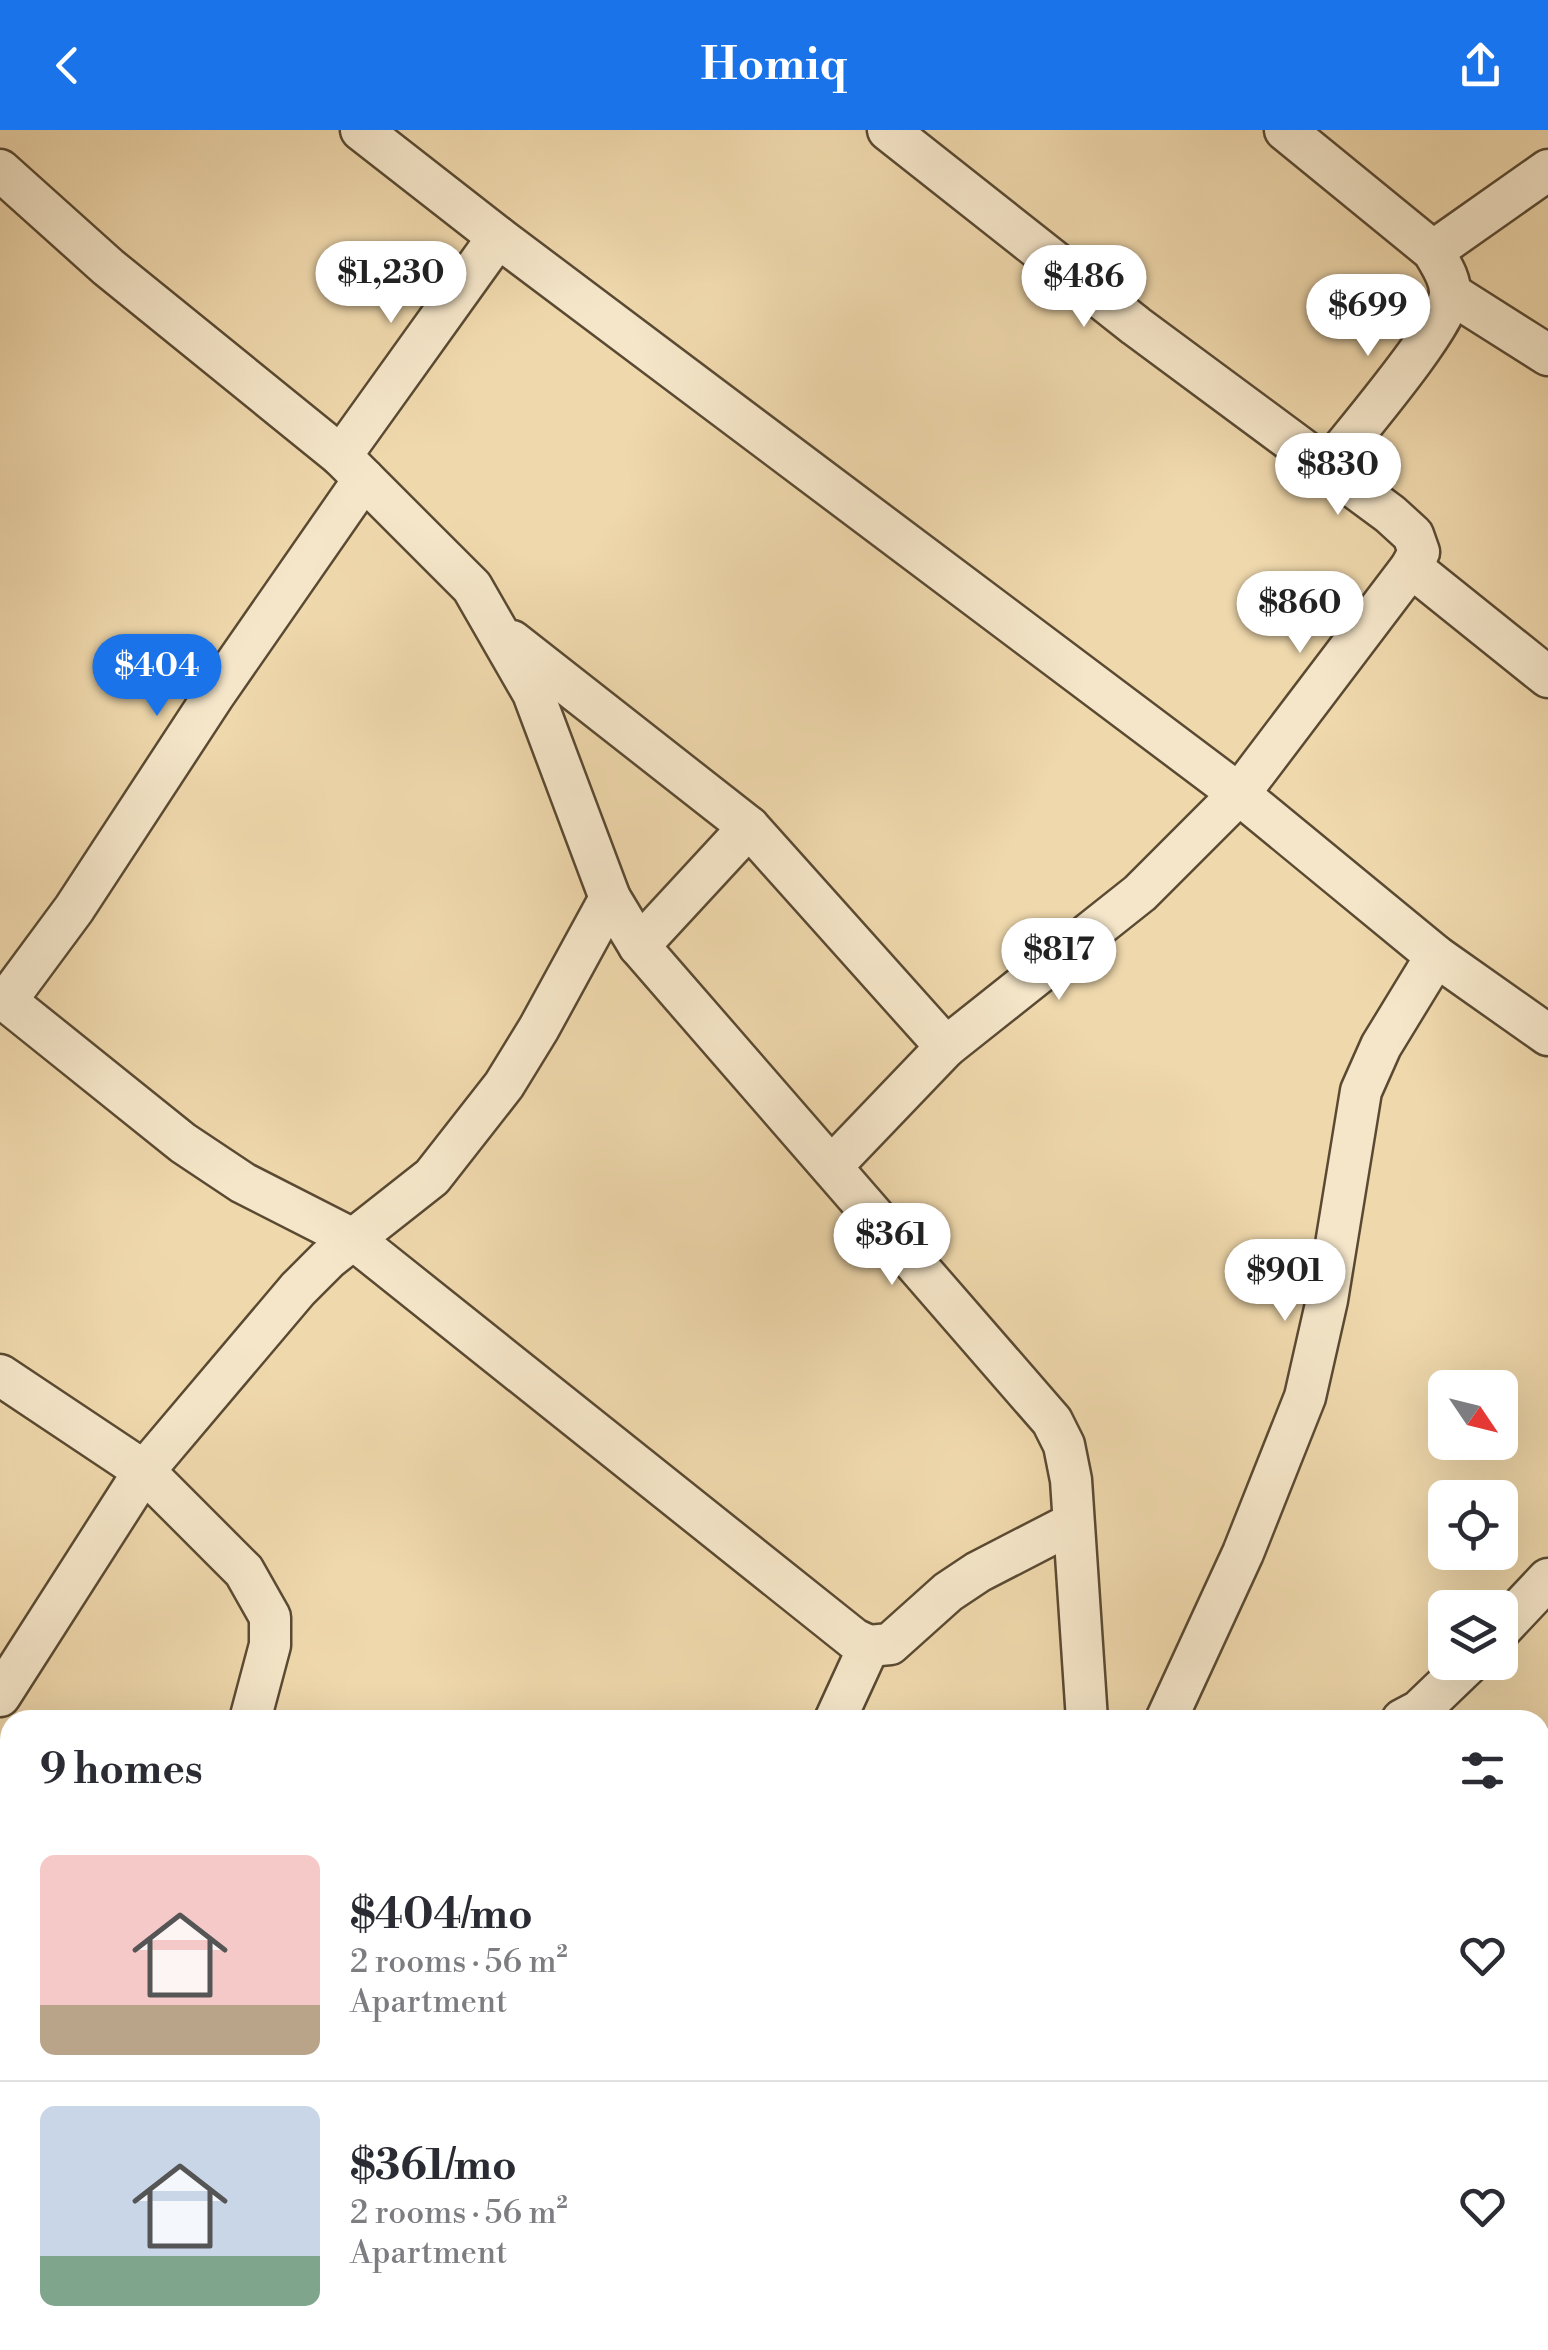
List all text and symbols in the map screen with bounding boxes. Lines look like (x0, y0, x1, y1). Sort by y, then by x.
text: Homiq (701, 37, 847, 94)
icon: back (40, 38, 95, 93)
icon: share (1453, 38, 1508, 93)
pin: $1,230 (310, 241, 472, 326)
pin: $486 (1025, 245, 1143, 330)
text: $1,230 (337, 253, 445, 293)
text: $486 (1044, 257, 1125, 297)
pin: $699 (1309, 274, 1427, 359)
text: $699 (1328, 286, 1408, 326)
pin: $830 (1279, 433, 1397, 518)
text: $830 (1297, 445, 1379, 485)
pin: $860 (1241, 571, 1359, 656)
text: $860 (1259, 583, 1341, 623)
pin: $404 (98, 634, 216, 719)
text: $404 (114, 646, 200, 686)
pin: $817 (1000, 918, 1118, 1003)
text: $817 (1023, 930, 1095, 970)
pin: $361 (833, 1203, 951, 1288)
text: $361 (856, 1215, 928, 1255)
pin: $901 (1226, 1239, 1344, 1324)
text: $901 (1247, 1251, 1323, 1291)
north arrow (1428, 1370, 1518, 1460)
map controls (1428, 1370, 1518, 1680)
button: locate (1428, 1480, 1518, 1570)
button: layers (1428, 1590, 1518, 1680)
icon: filters (1455, 1743, 1510, 1798)
text: 9 homes (40, 1744, 203, 1797)
text: $404/mo (350, 1889, 533, 1942)
icon: home (120, 1895, 240, 2015)
icon: heart (1455, 1928, 1510, 1983)
text: 2 rooms · 56 m² (350, 1942, 568, 1982)
text: Apartment (350, 1982, 507, 2022)
text: $361/mo (350, 2140, 517, 2193)
icon: home (120, 2146, 240, 2266)
icon: heart (1455, 2179, 1510, 2234)
text: 2 rooms · 56 m² (350, 2193, 568, 2233)
text: Apartment (350, 2233, 507, 2273)

